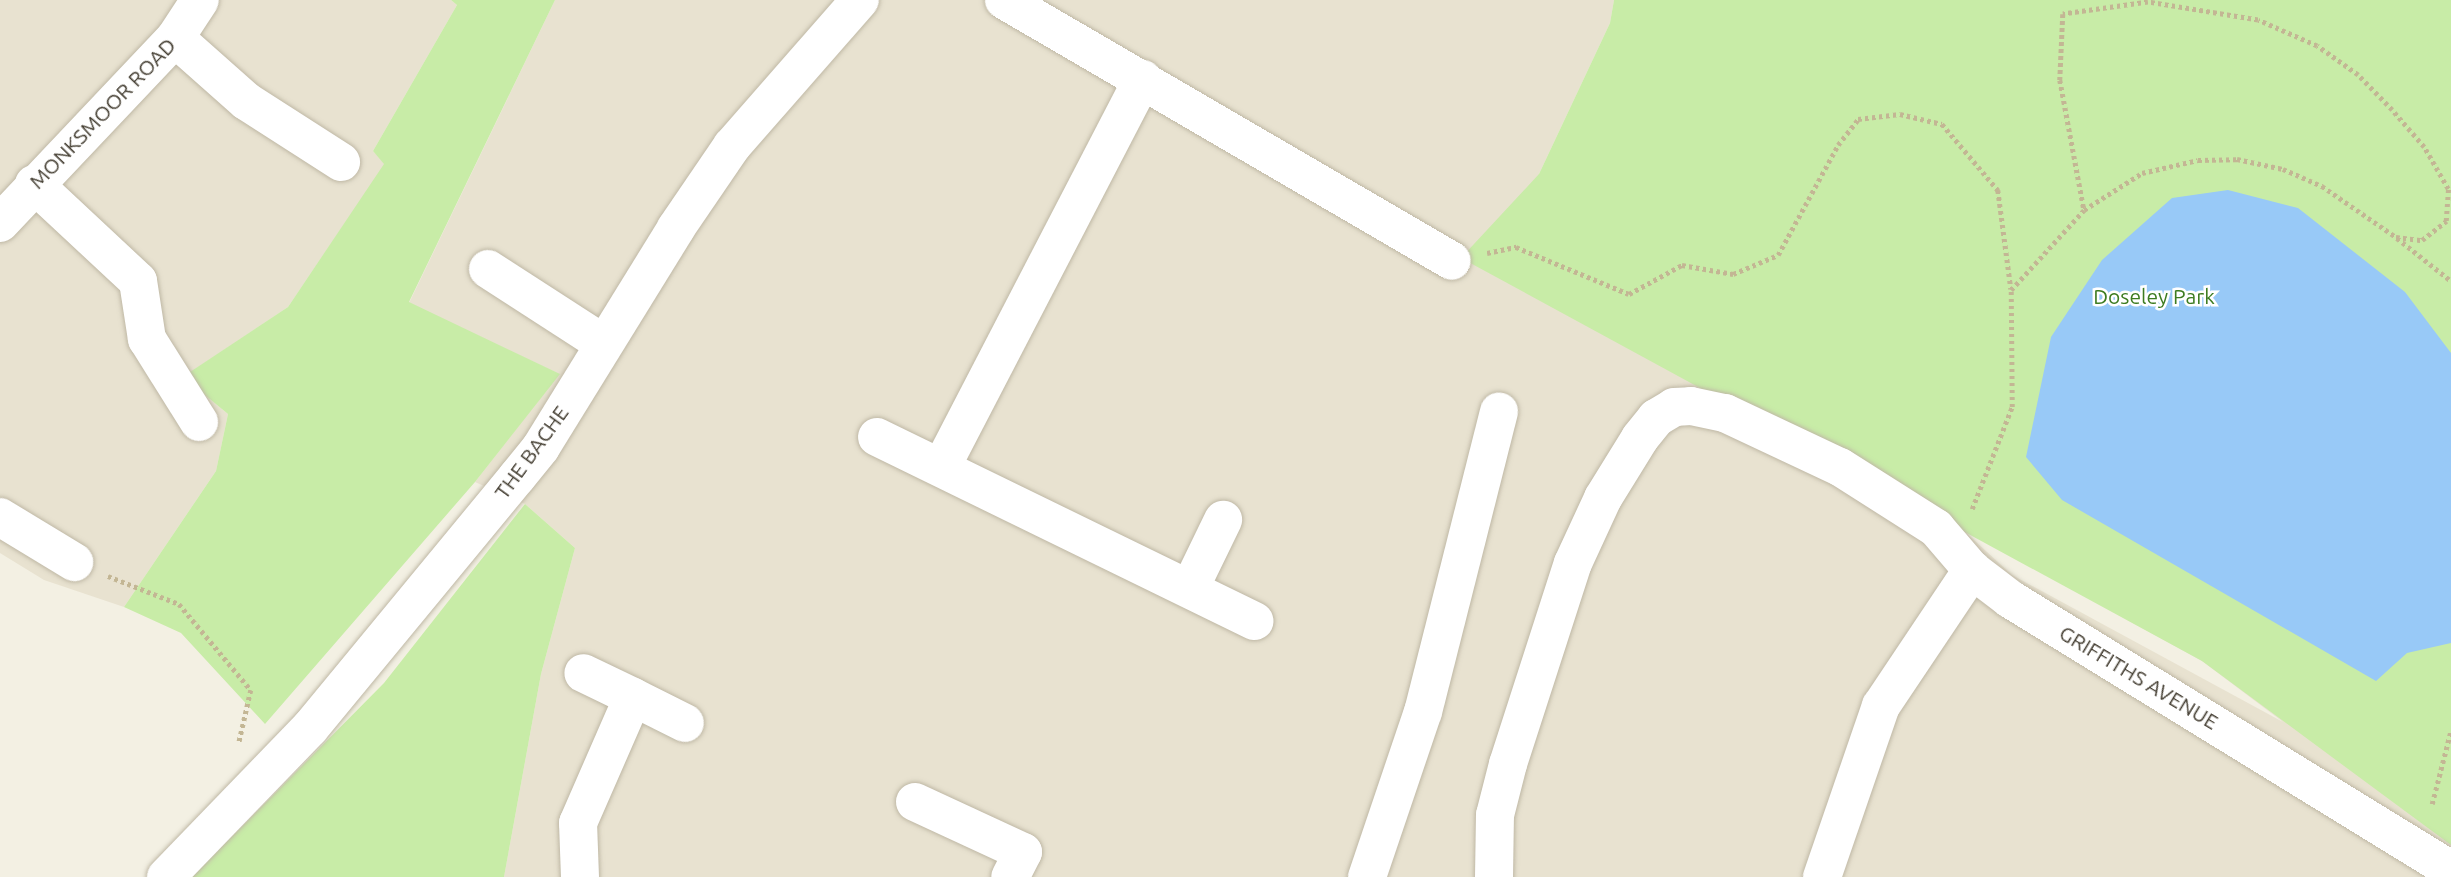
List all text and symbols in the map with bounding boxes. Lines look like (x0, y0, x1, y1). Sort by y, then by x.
street label: MONKSMOOR ROAD (24, 32, 180, 194)
park label: Doseley Park (2093, 283, 2215, 309)
street label: THE BACHE (489, 401, 573, 503)
street label: GRIFFITHS AVENUE (2055, 620, 2223, 734)

